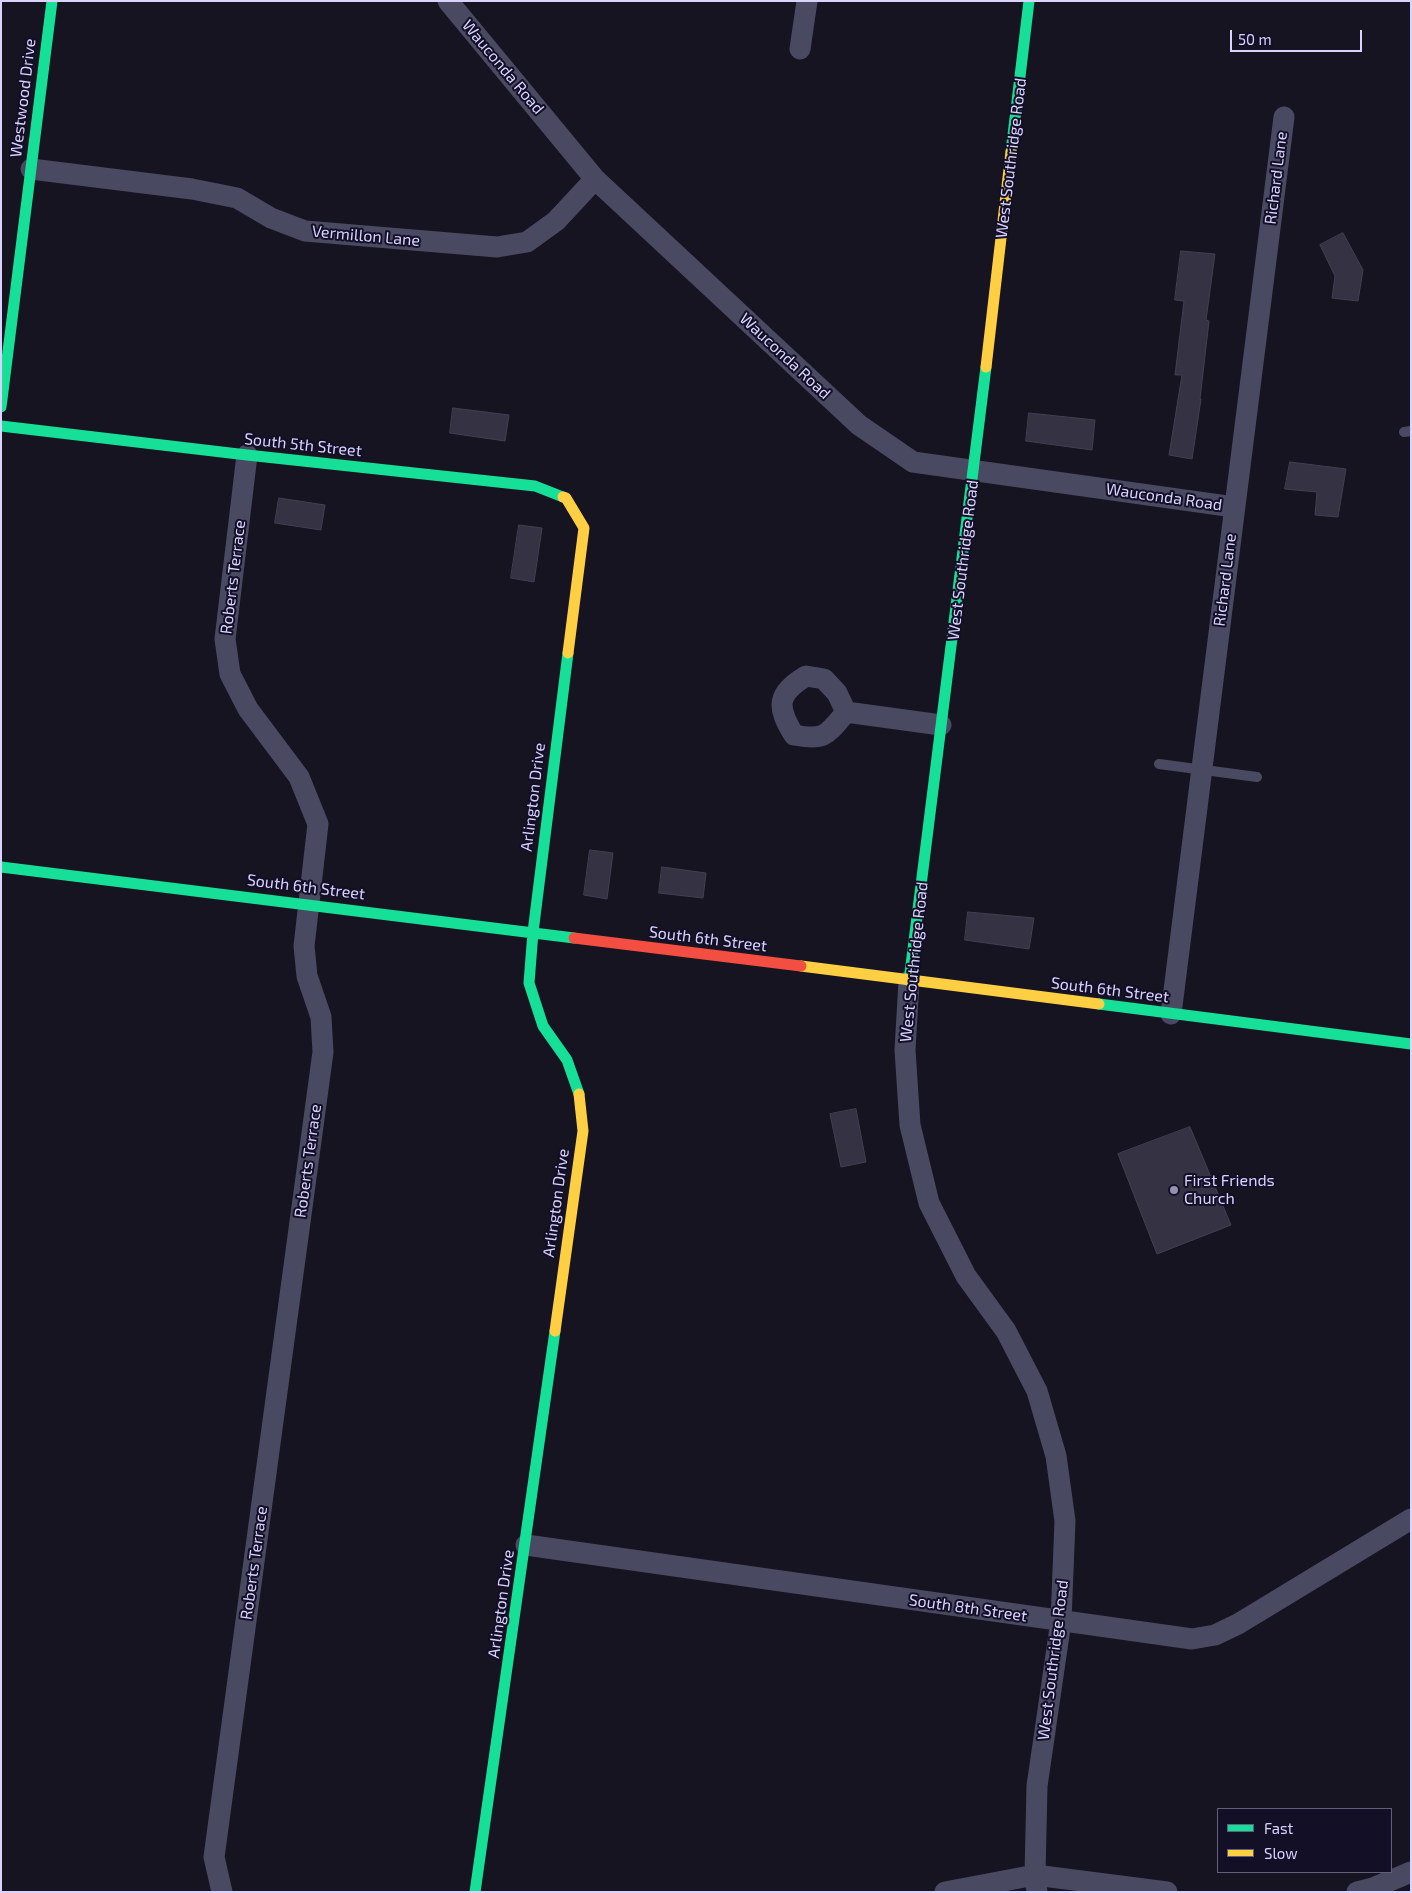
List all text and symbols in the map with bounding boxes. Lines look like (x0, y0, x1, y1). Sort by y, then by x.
street label: Wauconda Road (458, 16, 548, 118)
scale bar (1232, 20, 1364, 52)
text: 50 m (1238, 30, 1272, 48)
street label: Westwood Drive (6, 37, 40, 159)
street label: West Southridge Road (992, 77, 1030, 239)
street label: Richard Lane (1261, 130, 1291, 226)
street label: Vermillon Lane (311, 222, 421, 250)
street label: Wauconda Road (736, 309, 834, 403)
street label: South 5th Street (243, 429, 363, 461)
street label: West Southridge Road (944, 479, 982, 641)
street label: Wauconda Road (1105, 479, 1223, 515)
street label: Roberts Terrace (216, 519, 250, 635)
street label: Richard Lane (1210, 532, 1240, 628)
street label: Arlington Drive (517, 742, 549, 852)
street label: South 6th Street (246, 870, 366, 904)
street label: West Southridge Road (896, 881, 932, 1043)
street label: South 6th Street (648, 922, 768, 956)
street label: South 6th Street (1050, 973, 1170, 1007)
street label: Roberts Terrace (291, 1103, 325, 1219)
street label: Arlington Drive (539, 1148, 573, 1258)
place label: First Friends Church (1184, 1171, 1275, 1209)
marker: First Friends Church (1168, 1184, 1180, 1196)
street label: Roberts Terrace (237, 1505, 271, 1621)
street label: Arlington Drive (484, 1549, 518, 1659)
street label: West Southridge Road (1034, 1579, 1072, 1741)
street label: South 8th Street (908, 1590, 1028, 1626)
legend (1217, 1808, 1392, 1873)
text: Fast (1264, 1819, 1293, 1837)
text: Slow (1264, 1844, 1298, 1862)

